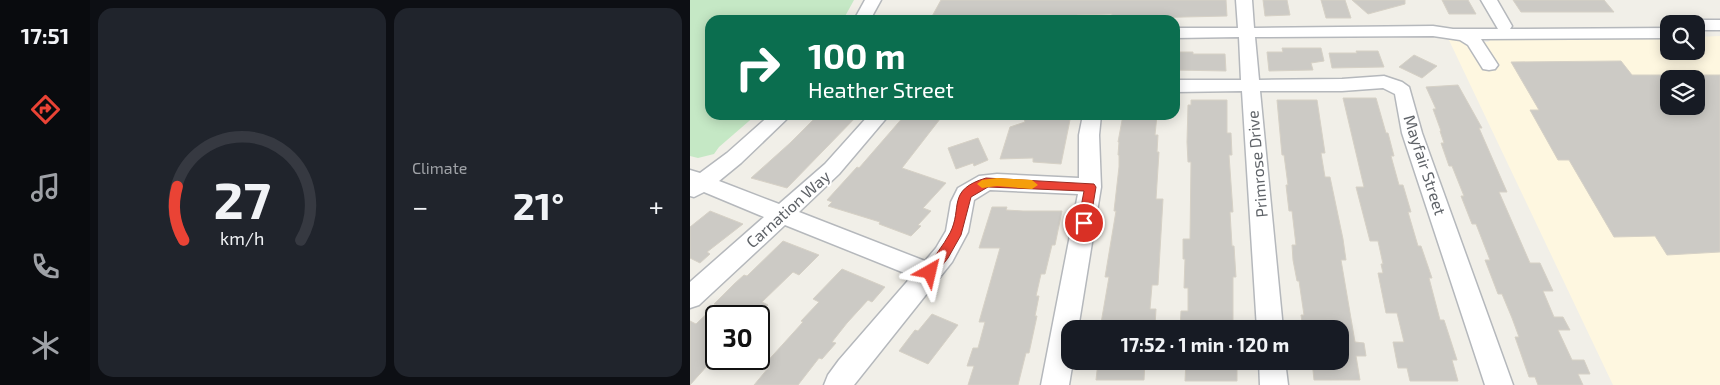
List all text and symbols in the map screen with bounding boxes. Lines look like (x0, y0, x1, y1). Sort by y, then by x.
map controls (1660, 15, 1705, 115)
button: search (1660, 15, 1705, 60)
text: 17:51 (21, 22, 69, 48)
text: 100 m (808, 34, 906, 76)
icon: right (725, 35, 790, 100)
button: layers (1660, 70, 1705, 115)
text: Heather Street (808, 76, 954, 102)
icon: directions (28, 92, 63, 127)
street label: Primrose Drive (1242, 110, 1271, 218)
street label: Mayfair Street (1400, 112, 1451, 217)
text: Climate (412, 158, 467, 177)
street label: Carnation Way (742, 166, 834, 251)
text: 27 (213, 167, 271, 229)
icon: music (28, 170, 63, 205)
text: 21° (513, 182, 564, 228)
text: − (412, 189, 428, 223)
text: + (649, 189, 664, 223)
pin (1063, 202, 1105, 244)
icon: arrive (1070, 209, 1098, 237)
text: km/h (220, 227, 264, 249)
position arrow (903, 245, 955, 297)
icon: phone (28, 249, 63, 284)
speed limit sign: 30 (705, 305, 770, 370)
icon: climate (28, 328, 63, 363)
text: 17:52 · 1 min · 120 m (1121, 333, 1289, 356)

